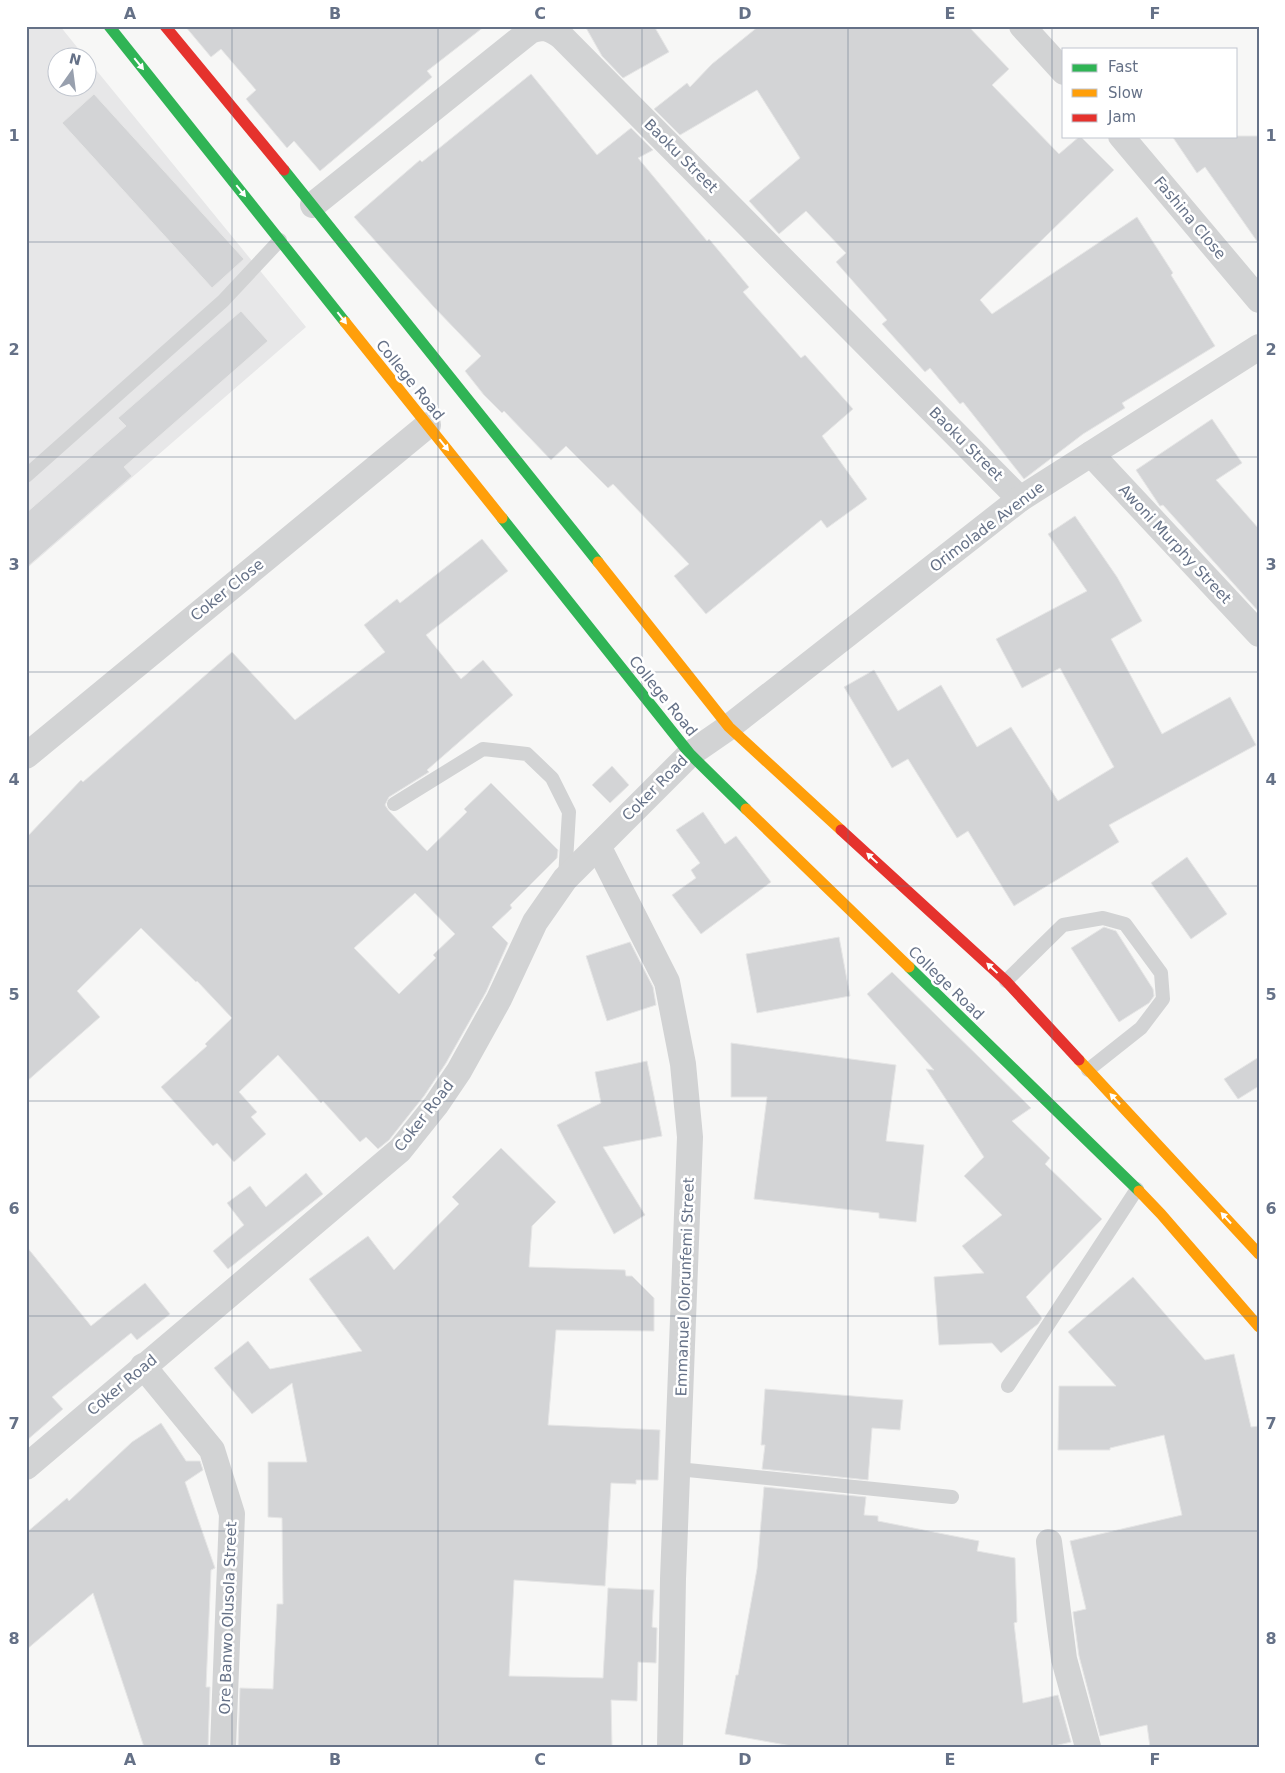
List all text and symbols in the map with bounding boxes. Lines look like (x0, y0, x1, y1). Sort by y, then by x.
text: A (124, 4, 137, 23)
text: B (329, 4, 341, 23)
text: C (534, 4, 546, 23)
text: D (738, 4, 752, 23)
text: E (945, 4, 955, 23)
text: F (1150, 4, 1160, 23)
north arrow (48, 48, 98, 98)
legend (1062, 48, 1238, 138)
text: N (68, 50, 83, 69)
one-way arrow (134, 57, 145, 70)
text: Fast (1108, 58, 1138, 76)
text: Slow (1108, 84, 1143, 102)
text: Jam (1107, 108, 1136, 126)
street label: Baoku Street (640, 115, 722, 197)
text: 1 (8, 126, 20, 145)
text: 1 (1265, 126, 1277, 145)
street label: Fashina Close (1150, 173, 1230, 263)
one-way arrow (235, 184, 246, 197)
one-way arrow (337, 311, 347, 325)
street label: College Road (372, 336, 448, 424)
text: 2 (8, 340, 20, 359)
text: 2 (1265, 340, 1277, 359)
street label: Baoku Street (925, 403, 1007, 485)
one-way arrow (438, 438, 449, 451)
street label: Orimolade Avenue (926, 478, 1048, 576)
street label: Awoni Murphy Street (1115, 481, 1235, 607)
text: 3 (8, 555, 20, 574)
street label: Coker Close (187, 555, 267, 625)
text: 3 (1265, 555, 1277, 574)
street label: College Road (625, 652, 701, 740)
street label: Coker Road (618, 751, 692, 825)
text: 4 (8, 770, 20, 789)
text: 4 (1265, 770, 1277, 789)
one-way arrow (866, 852, 878, 864)
street label: College Road (904, 942, 988, 1024)
one-way arrow (986, 962, 998, 974)
text: 5 (8, 985, 20, 1004)
text: 5 (1265, 985, 1277, 1004)
street label: Coker Road (391, 1077, 457, 1155)
one-way arrow (1109, 1093, 1121, 1105)
street label: Emmanuel Olorunfemi Street (672, 1177, 698, 1397)
text: 6 (8, 1199, 20, 1218)
text: 6 (1265, 1199, 1277, 1218)
one-way arrow (1220, 1212, 1232, 1224)
street label: Coker Road (83, 1351, 161, 1419)
text: 7 (8, 1414, 20, 1433)
text: 7 (1265, 1414, 1277, 1433)
street label: Ore Banwo Olusola Street (216, 1521, 240, 1715)
text: 8 (8, 1629, 20, 1648)
text: 8 (1265, 1629, 1277, 1648)
text: A (124, 1750, 137, 1769)
text: B (329, 1750, 341, 1769)
text: C (534, 1750, 546, 1769)
text: D (738, 1750, 752, 1769)
text: E (945, 1750, 955, 1769)
text: F (1150, 1750, 1160, 1769)

